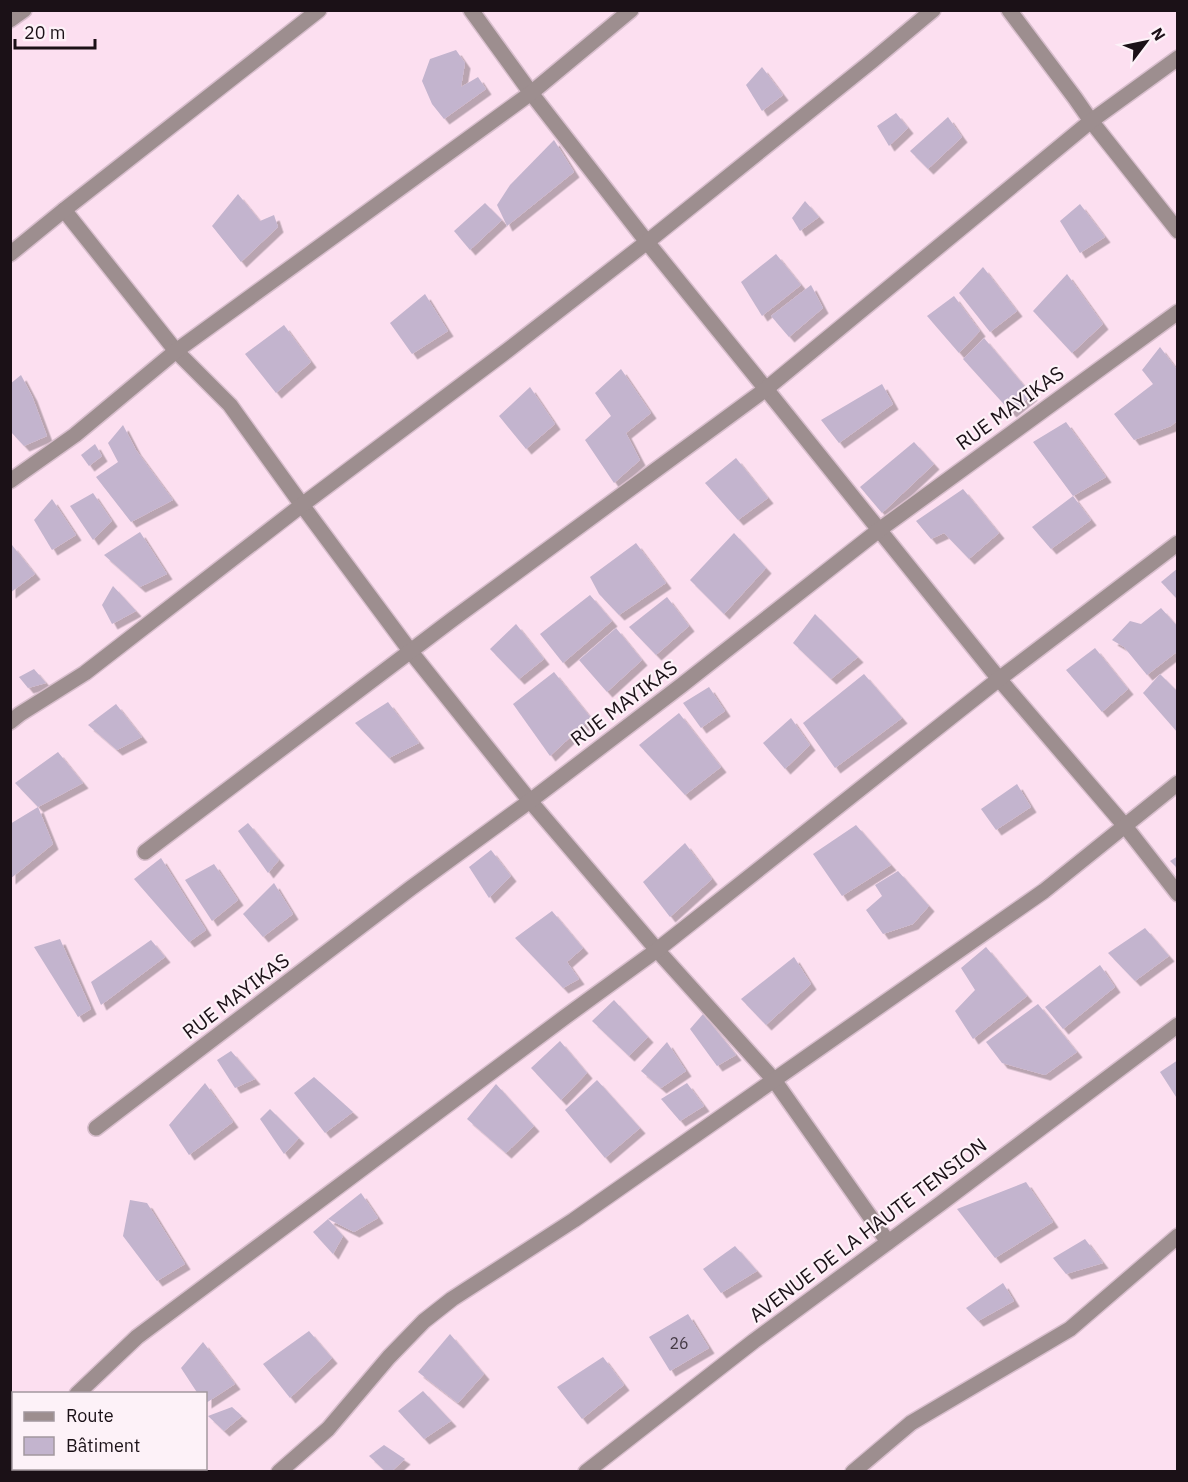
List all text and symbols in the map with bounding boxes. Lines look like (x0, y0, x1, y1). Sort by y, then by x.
scale bar (15, 12, 94, 50)
north arrow (1116, 12, 1176, 72)
text: 20 m (24, 21, 66, 44)
text: N (1147, 24, 1170, 44)
street label: RUE MAYIKAS (950, 359, 1069, 456)
street label: RUE MAYIKAS (565, 653, 683, 752)
street label: RUE MAYIKAS (177, 946, 295, 1045)
street label: AVENUE DE LA HAUTE TENSION (743, 1131, 992, 1328)
house number: 26 (669, 1333, 689, 1353)
legend (12, 1392, 207, 1470)
text: Route (66, 1404, 114, 1427)
text: Bâtiment (66, 1434, 140, 1457)

